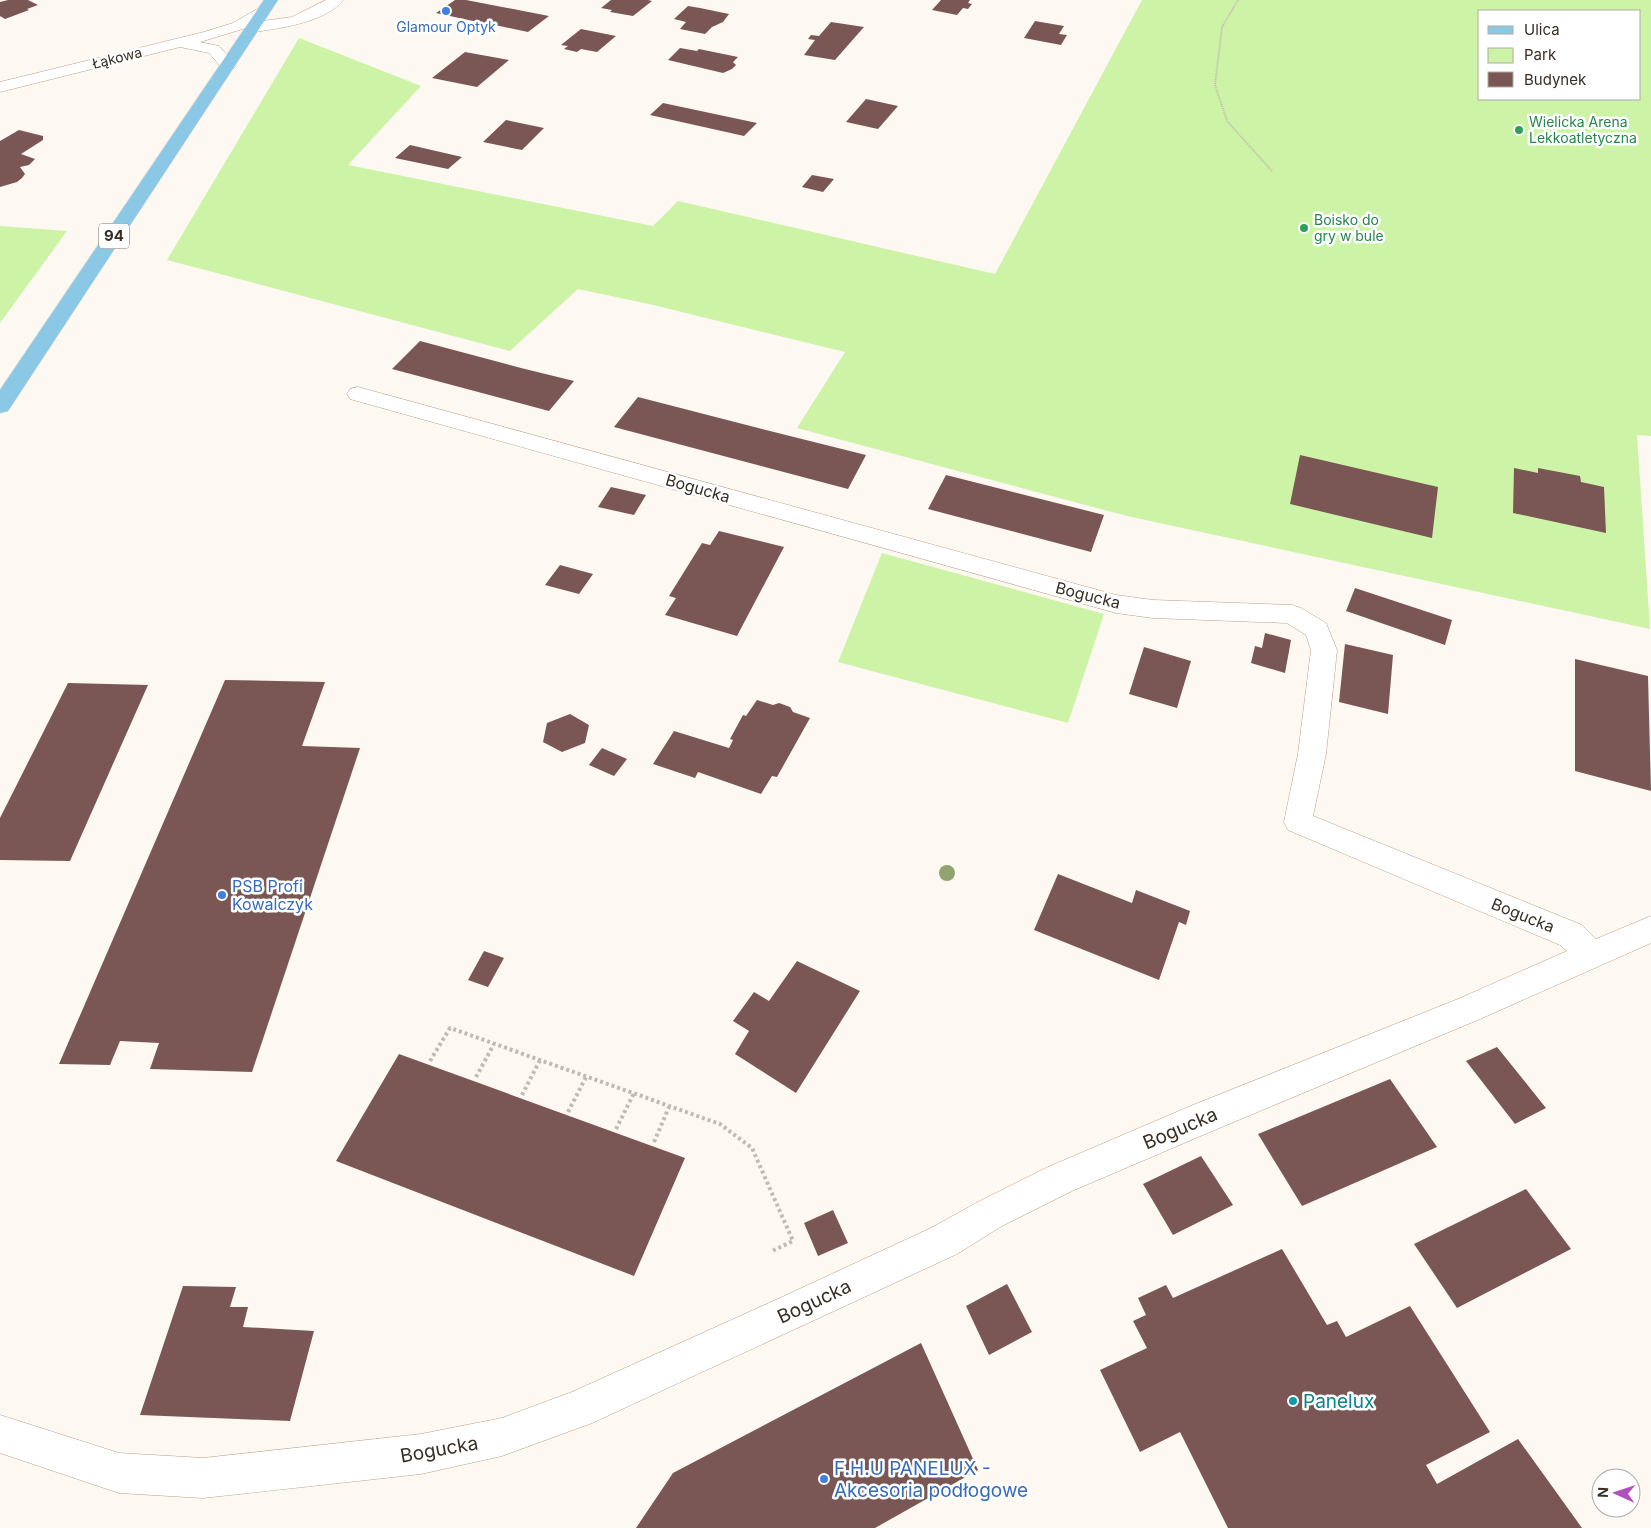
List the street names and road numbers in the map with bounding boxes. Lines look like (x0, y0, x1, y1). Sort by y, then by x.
street label: Łąkowa (90, 43, 144, 72)
road number: 94 (99, 224, 129, 248)
street label: Bogucka (663, 469, 733, 507)
street label: Bogucka (1053, 577, 1123, 613)
street label: Bogucka (1489, 893, 1557, 937)
street label: Bogucka (1139, 1103, 1221, 1154)
street label: Bogucka (774, 1274, 855, 1328)
street label: Bogucka (398, 1431, 480, 1468)

